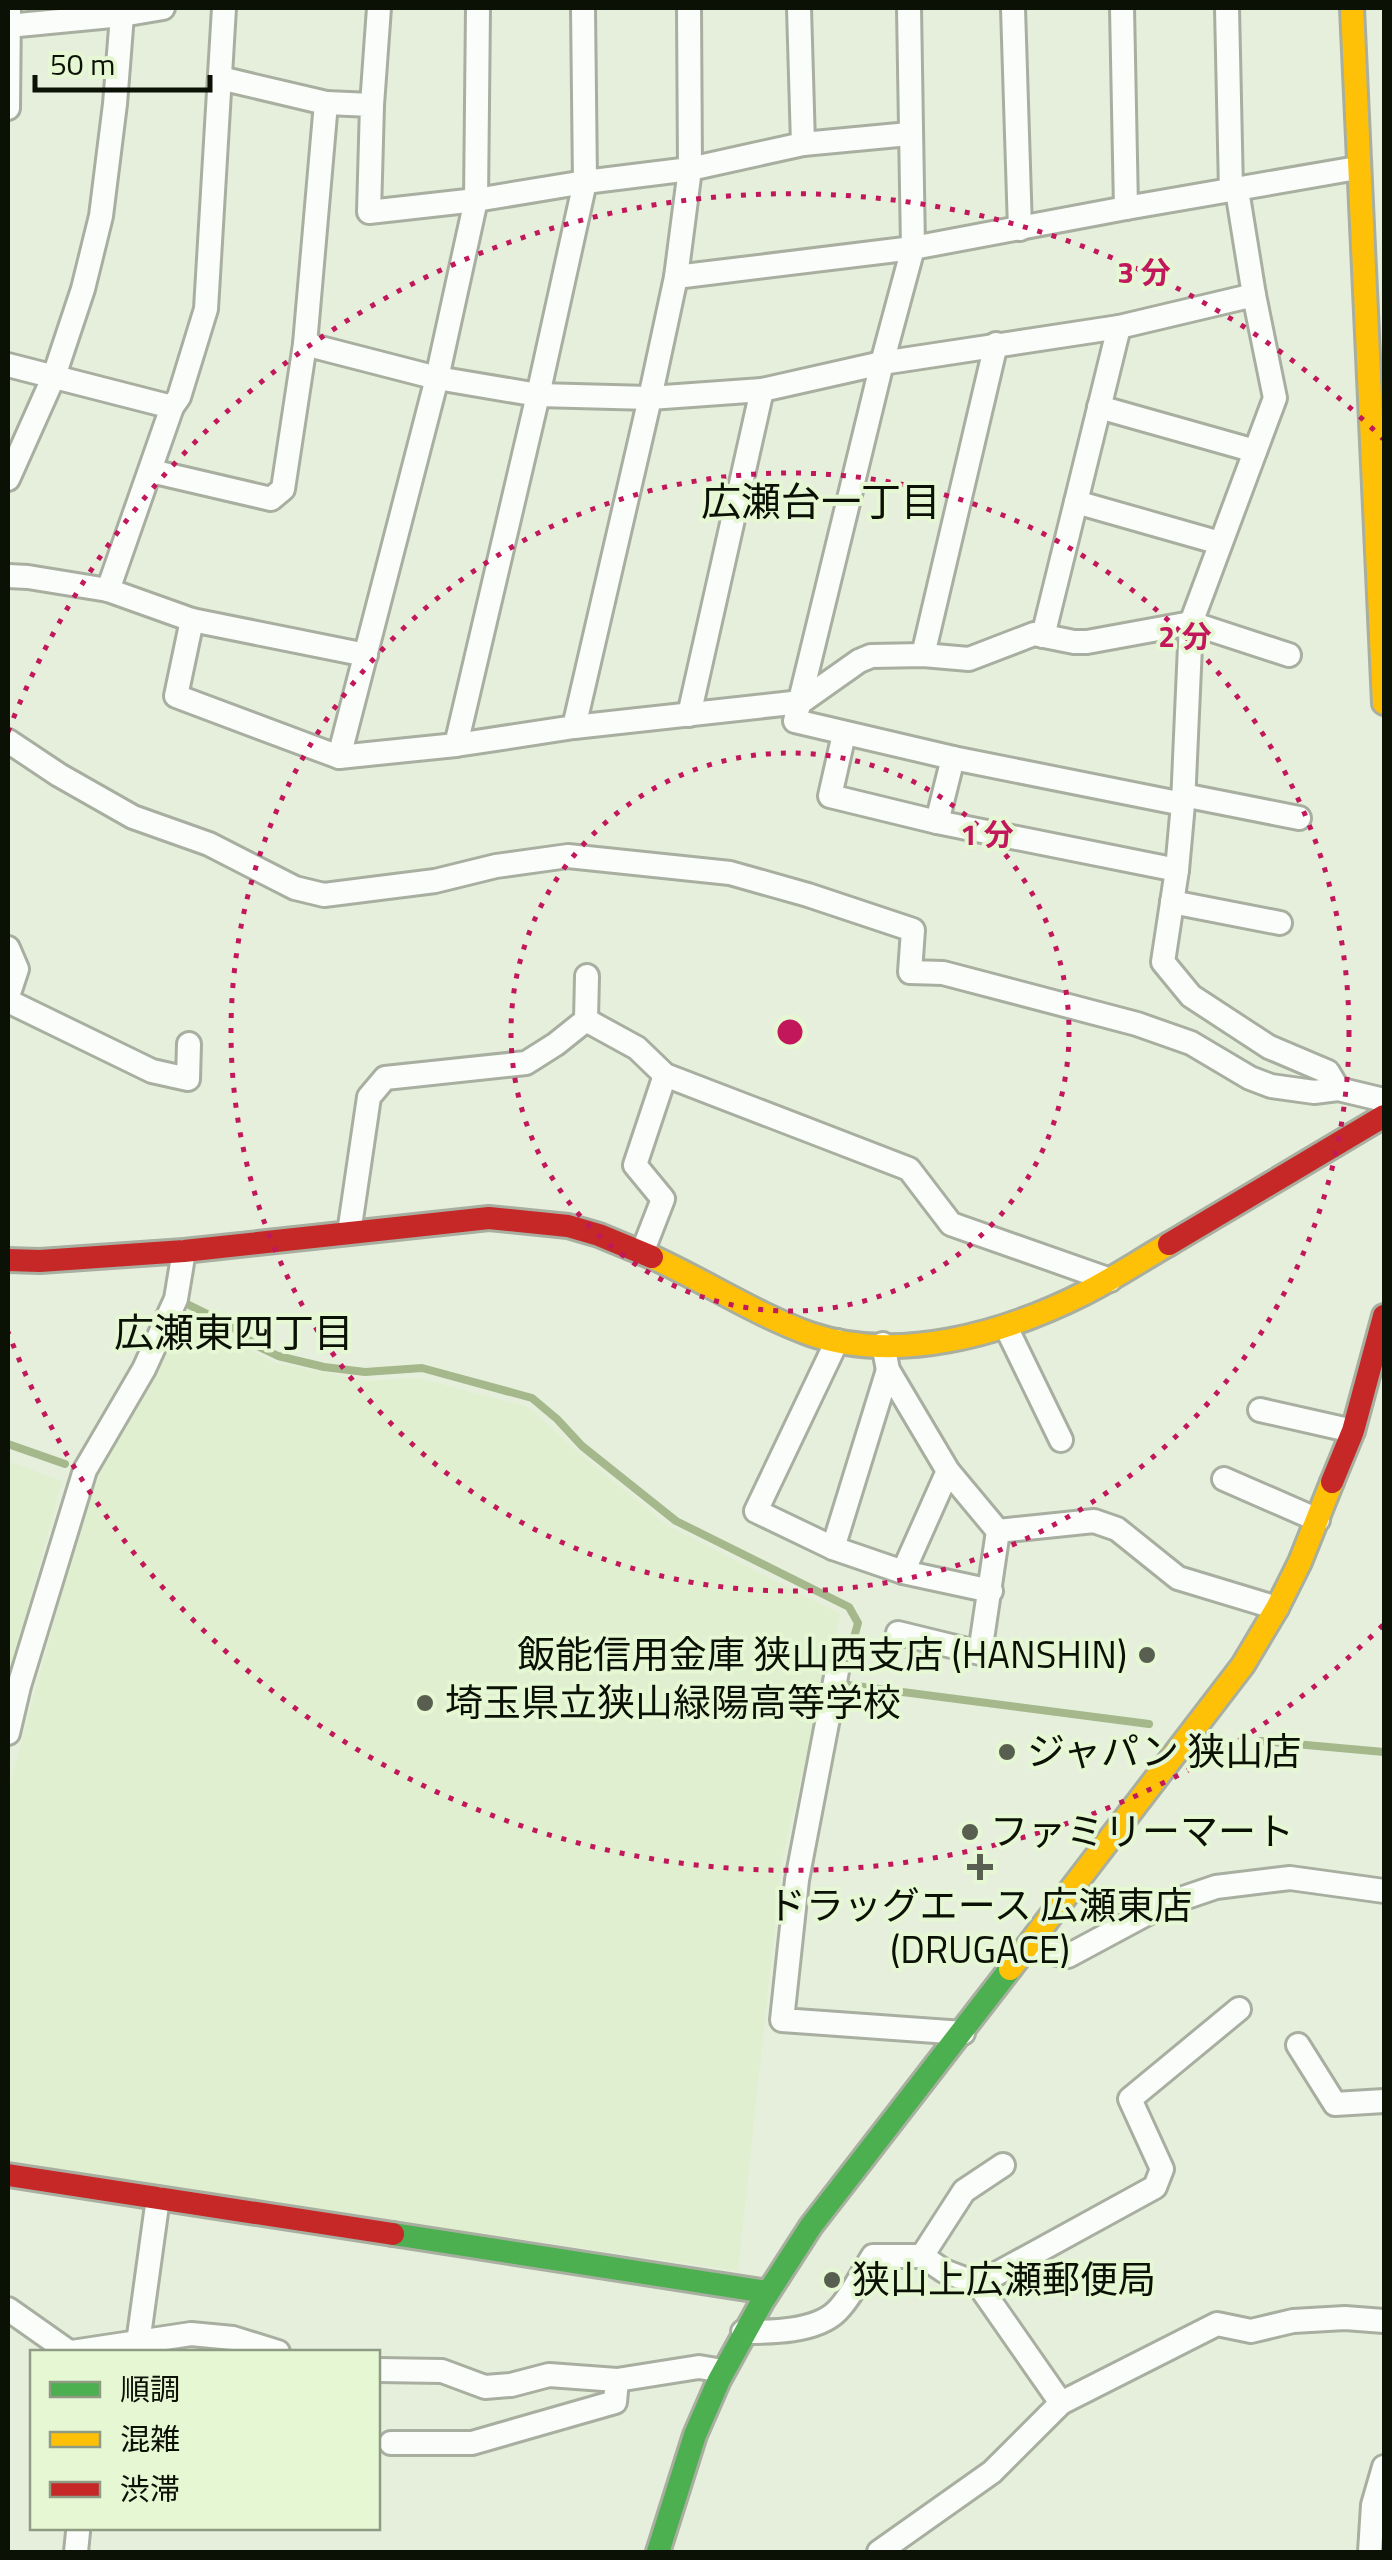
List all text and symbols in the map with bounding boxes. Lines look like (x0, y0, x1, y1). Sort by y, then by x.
scale bar (35, 30, 210, 92)
text: 50 m (50, 41, 115, 87)
text: 3 分 (1117, 249, 1171, 295)
district label: 広瀬台一丁目 (701, 471, 941, 532)
text: 2 分 (1158, 613, 1212, 659)
text: 1 分 (960, 811, 1014, 857)
centre of rings (772, 1014, 808, 1050)
district label: 広瀬東四丁目 (114, 1302, 354, 1363)
place label: 飯能信用金庫 狭山西支店 (HANSHIN) (517, 1625, 1127, 1683)
marker: 飯能信用金庫 狭山西支店 (HANSHIN) (1136, 1644, 1158, 1666)
place label: 埼玉県立狭山緑陽高等学校 (445, 1673, 901, 1731)
marker: 埼玉県立狭山緑陽高等学校 (414, 1692, 436, 1714)
place label: ジャパン 狭山店 (1027, 1722, 1301, 1780)
marker: ジャパン 狭山店 (996, 1741, 1018, 1763)
place label: ファミリーマート (990, 1802, 1294, 1860)
marker: ファミリーマート (959, 1821, 981, 1843)
marker: ドラッグエース 広瀬東店 (DRUGACE) (969, 1856, 991, 1878)
place label: ドラッグエース 広瀬東店 (DRUGACE) (768, 1876, 1192, 1978)
place label: 狭山上広瀬郵便局 (852, 2250, 1156, 2308)
marker: 狭山上広瀬郵便局 (821, 2269, 843, 2291)
legend (30, 2350, 380, 2530)
text: 順調 (120, 2366, 180, 2412)
text: 混雑 (120, 2416, 180, 2462)
text: 渋滞 (120, 2466, 180, 2512)

